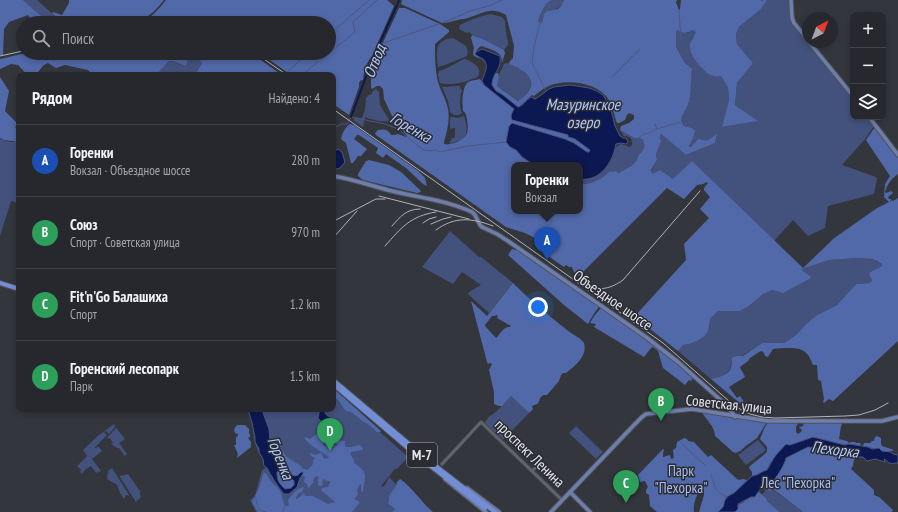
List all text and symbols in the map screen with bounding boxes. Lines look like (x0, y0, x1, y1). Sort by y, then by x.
north arrow (802, 12, 838, 48)
map controls (850, 12, 886, 120)
button: + (850, 12, 886, 48)
search box (16, 16, 336, 60)
icon: search (30, 27, 52, 49)
text: Поиск (62, 29, 94, 48)
water label: Отвод (358, 40, 390, 81)
button: − (850, 48, 886, 84)
button: layers (850, 84, 886, 120)
text: Рядом (32, 87, 72, 109)
text: Найдено: 4 (269, 90, 320, 107)
water label: Мазуринское озеро (546, 94, 622, 132)
water label: Горенка (387, 108, 437, 147)
text: Горенки (70, 143, 114, 162)
text: A (42, 152, 48, 169)
text: 280 m (291, 152, 320, 169)
text: Вокзал · Объездное шоссе (70, 162, 190, 179)
popup (511, 162, 583, 214)
text: Горенки (525, 170, 569, 189)
text: Вокзал (525, 189, 557, 206)
text: Союз (70, 215, 98, 234)
text: B (42, 224, 48, 241)
text: 970 m (291, 224, 320, 241)
pin: A (534, 227, 560, 260)
text: Спорт · Советская улица (70, 234, 180, 251)
street label: Объездное шоссе (570, 266, 656, 334)
text: Fit'n'Go Балашиха (70, 287, 168, 306)
text: C (42, 296, 48, 313)
text: 1.2 km (290, 296, 320, 313)
your location (528, 297, 548, 317)
text: Спорт (70, 306, 97, 323)
text: Горенский лесопарк (70, 359, 179, 378)
text: D (42, 368, 48, 385)
text: 1.5 km (290, 368, 320, 385)
text: Парк (70, 378, 93, 395)
pin: B (648, 388, 674, 421)
street label: Советская улица (685, 390, 773, 418)
street label: проспект Ленина (491, 415, 569, 491)
pin: D (317, 418, 343, 451)
water label: Горенка (263, 434, 299, 484)
water label: Пехорка (810, 436, 861, 462)
road number: М-7 (407, 443, 437, 467)
park label: Парк "Пехорка" (654, 461, 708, 497)
pin: C (613, 470, 639, 503)
park label: Лес "Пехорка" (760, 473, 835, 492)

